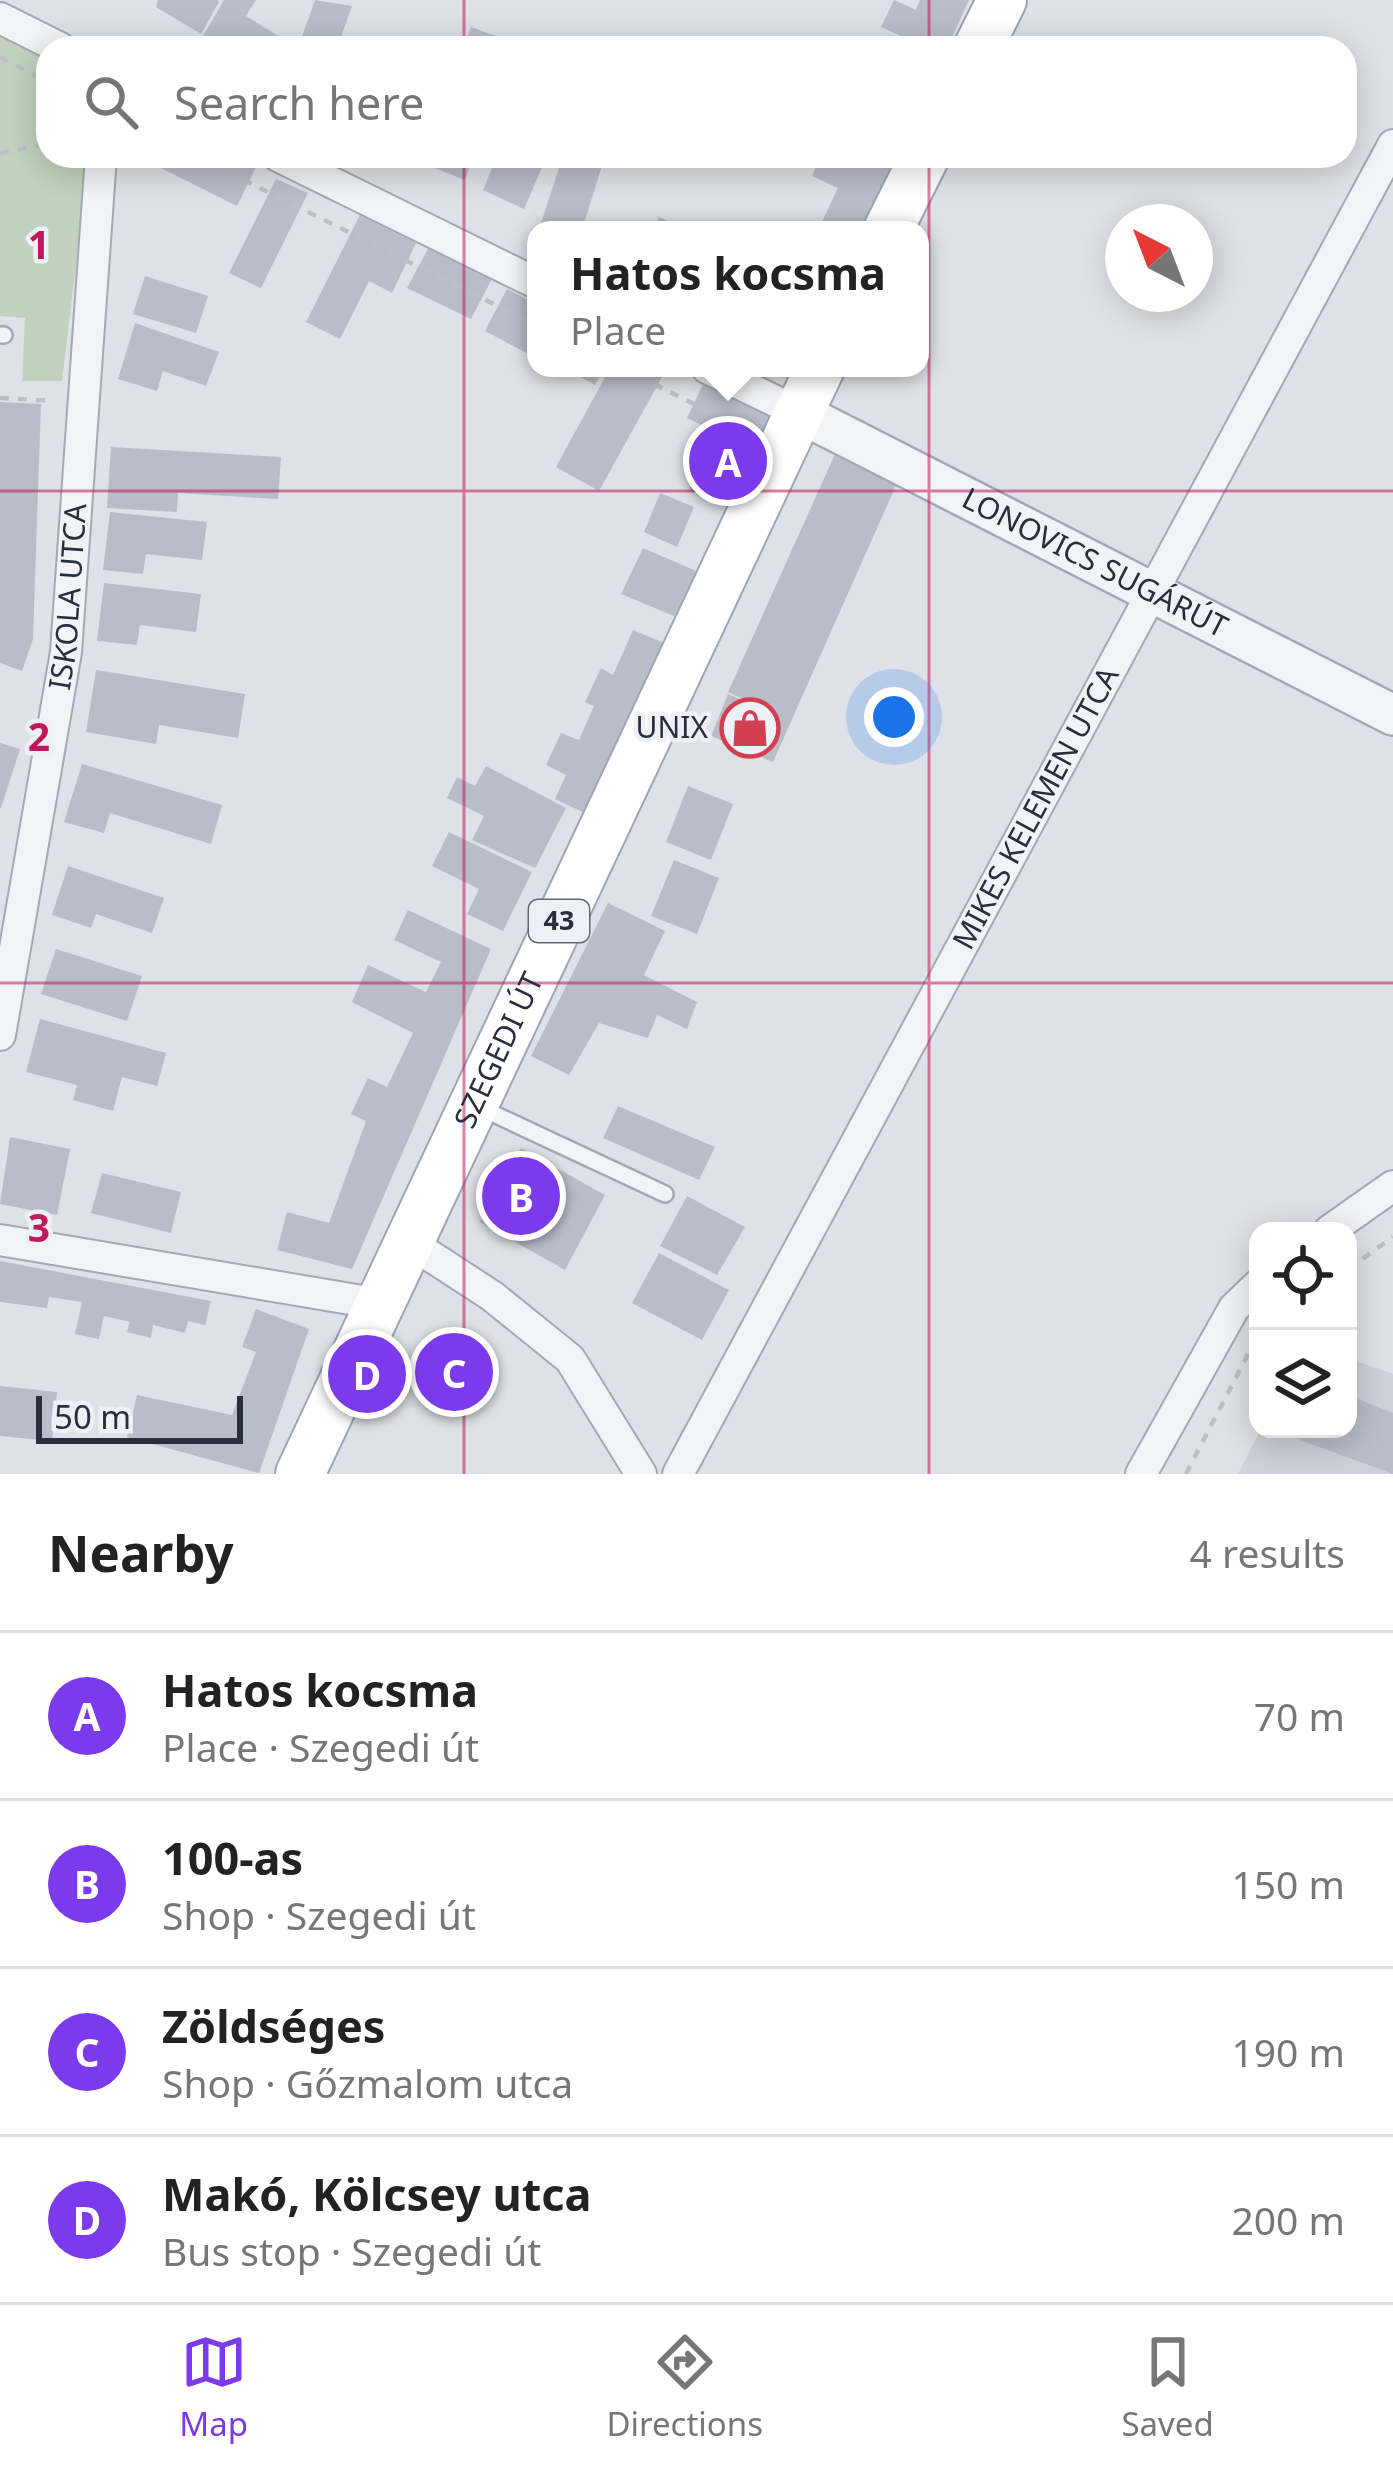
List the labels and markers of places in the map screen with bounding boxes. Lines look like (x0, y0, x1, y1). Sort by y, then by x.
pin: A (689, 416, 767, 506)
shop icon: UNIX (719, 697, 781, 759)
place label: UNIX (636, 706, 708, 747)
pin: B (482, 1151, 560, 1241)
pin: C (415, 1327, 493, 1417)
pin: D (328, 1329, 406, 1419)

